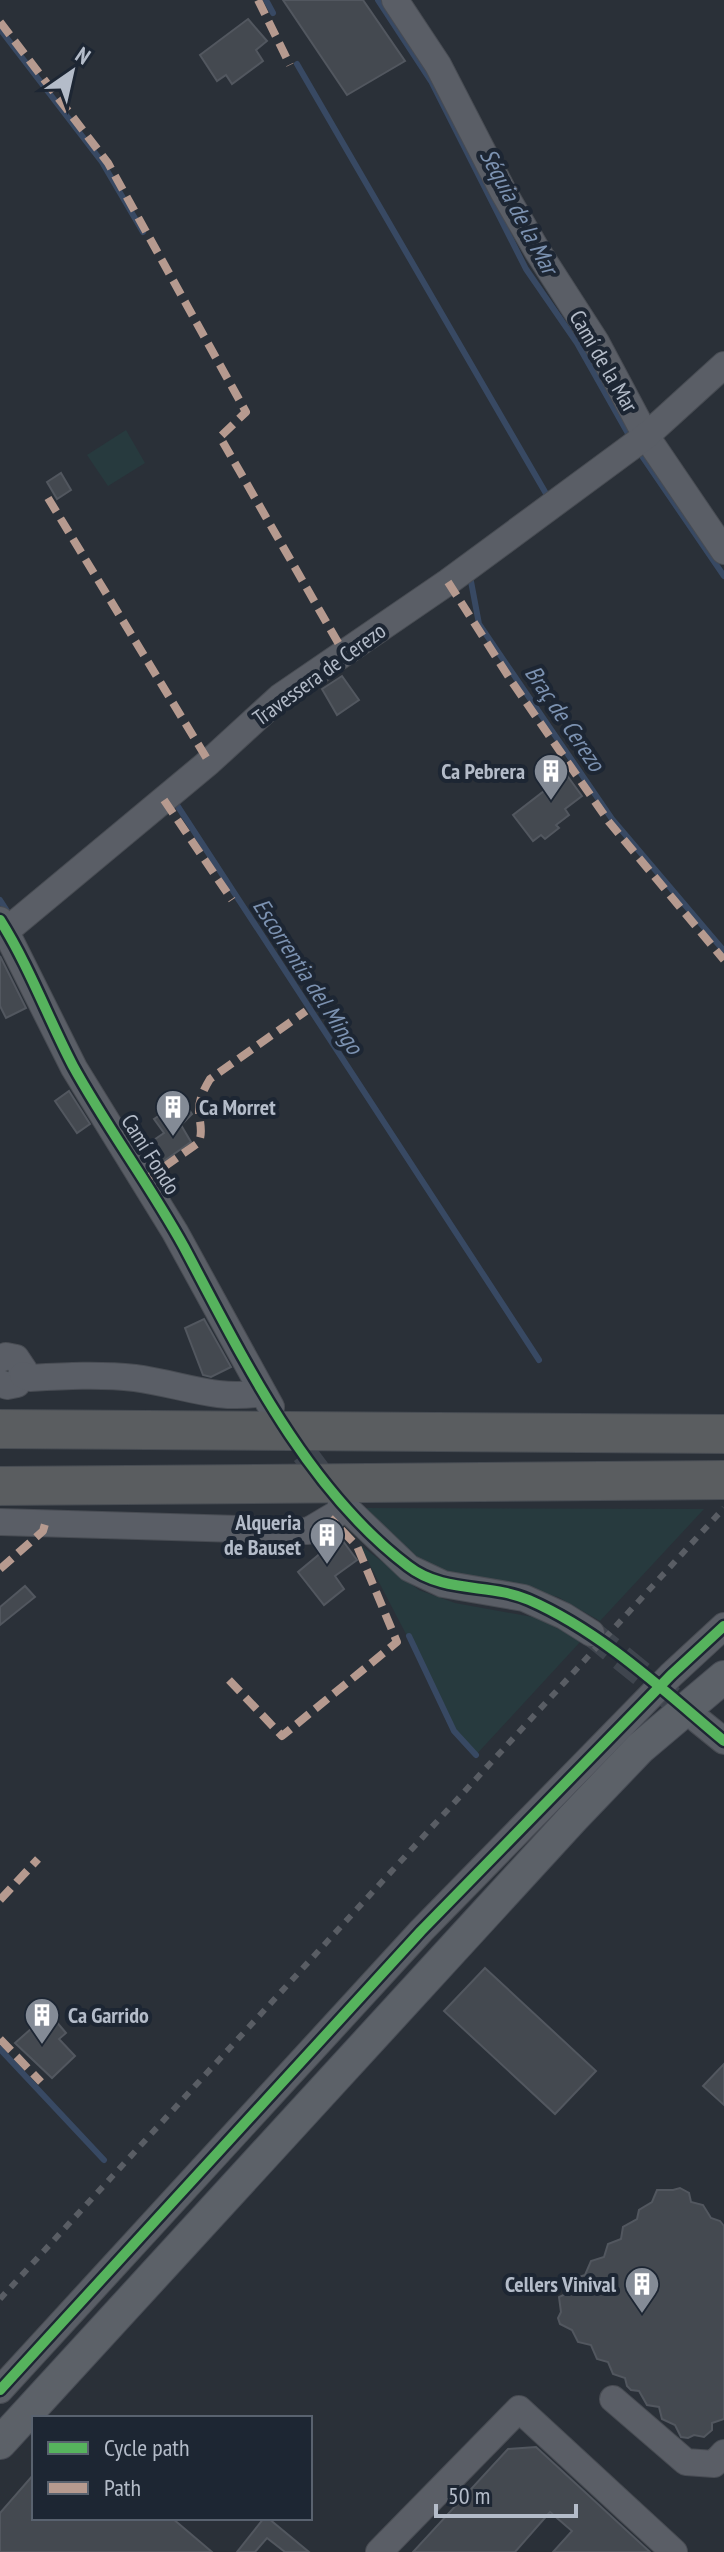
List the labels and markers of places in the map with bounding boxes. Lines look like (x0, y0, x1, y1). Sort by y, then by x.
building icon: Ca Pebrera (532, 752, 570, 802)
place label: Ca Pebrera (441, 757, 525, 785)
building icon: Ca Morret (154, 1088, 192, 1138)
place label: Ca Morret (199, 1093, 276, 1121)
place label: Alqueria de Bauset (224, 1508, 302, 1561)
building icon: Alqueria de Bauset (308, 1516, 346, 1566)
building icon: Ca Garrido (23, 1996, 61, 2046)
place label: Ca Garrido (68, 2001, 149, 2029)
building icon: Cellers Vinival (623, 2265, 661, 2315)
place label: Cellers Vinival (505, 2270, 617, 2298)

